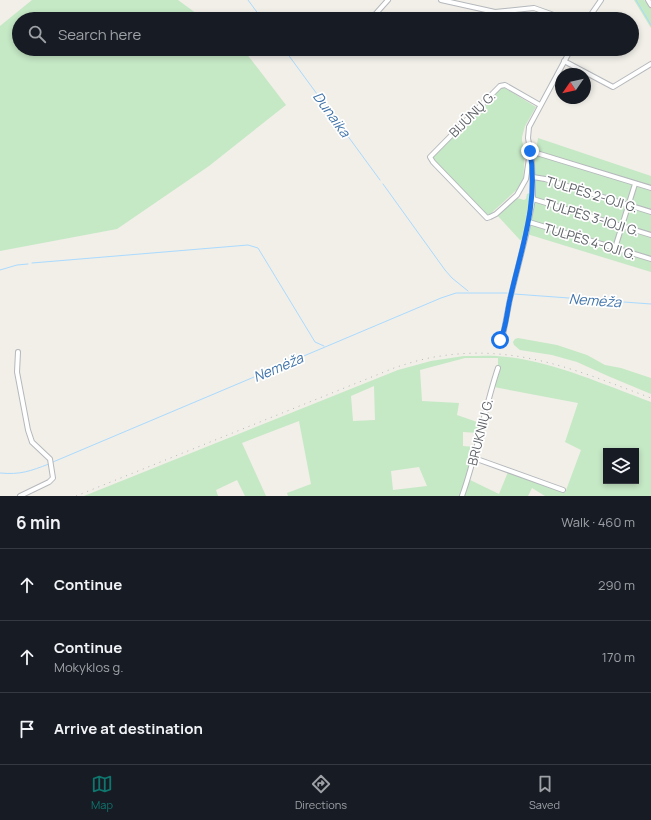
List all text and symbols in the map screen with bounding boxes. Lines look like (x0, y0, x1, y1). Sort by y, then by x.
search box (12, 12, 639, 56)
icon: search (26, 23, 48, 45)
text: Search here (58, 24, 141, 45)
north arrow (555, 68, 591, 104)
water label: Dunaika (309, 87, 356, 142)
street label: BIJŪNŲ G. (445, 87, 499, 141)
route end (521, 142, 539, 160)
street label: TULPĖS 2-OJI G. (544, 172, 640, 216)
street label: TULPĖS 3-IOJI G. (543, 194, 641, 240)
street label: TULPĖS 4-OJI G. (542, 218, 638, 264)
water label: Nemėža (568, 289, 623, 311)
route start (491, 331, 509, 349)
water label: Nemėža (250, 348, 307, 386)
street label: BRUKNIŲ G. (463, 397, 497, 467)
map controls (603, 448, 639, 484)
button: layers (603, 448, 639, 484)
text: 6 min (16, 511, 61, 534)
text: Walk · 460 m (561, 513, 635, 531)
icon: ahead (16, 574, 38, 596)
text: Continue (54, 574, 122, 595)
text: 290 m (598, 576, 635, 594)
text: Continue (54, 637, 122, 658)
icon: ahead (16, 646, 38, 668)
text: 170 m (602, 648, 635, 666)
text: Mokyklos g. (54, 658, 123, 676)
icon: arrive (16, 718, 38, 740)
text: Arrive at destination (54, 718, 203, 739)
tab: Map (91, 773, 113, 812)
tab: Directions (295, 773, 347, 812)
tab: Saved (529, 773, 560, 812)

